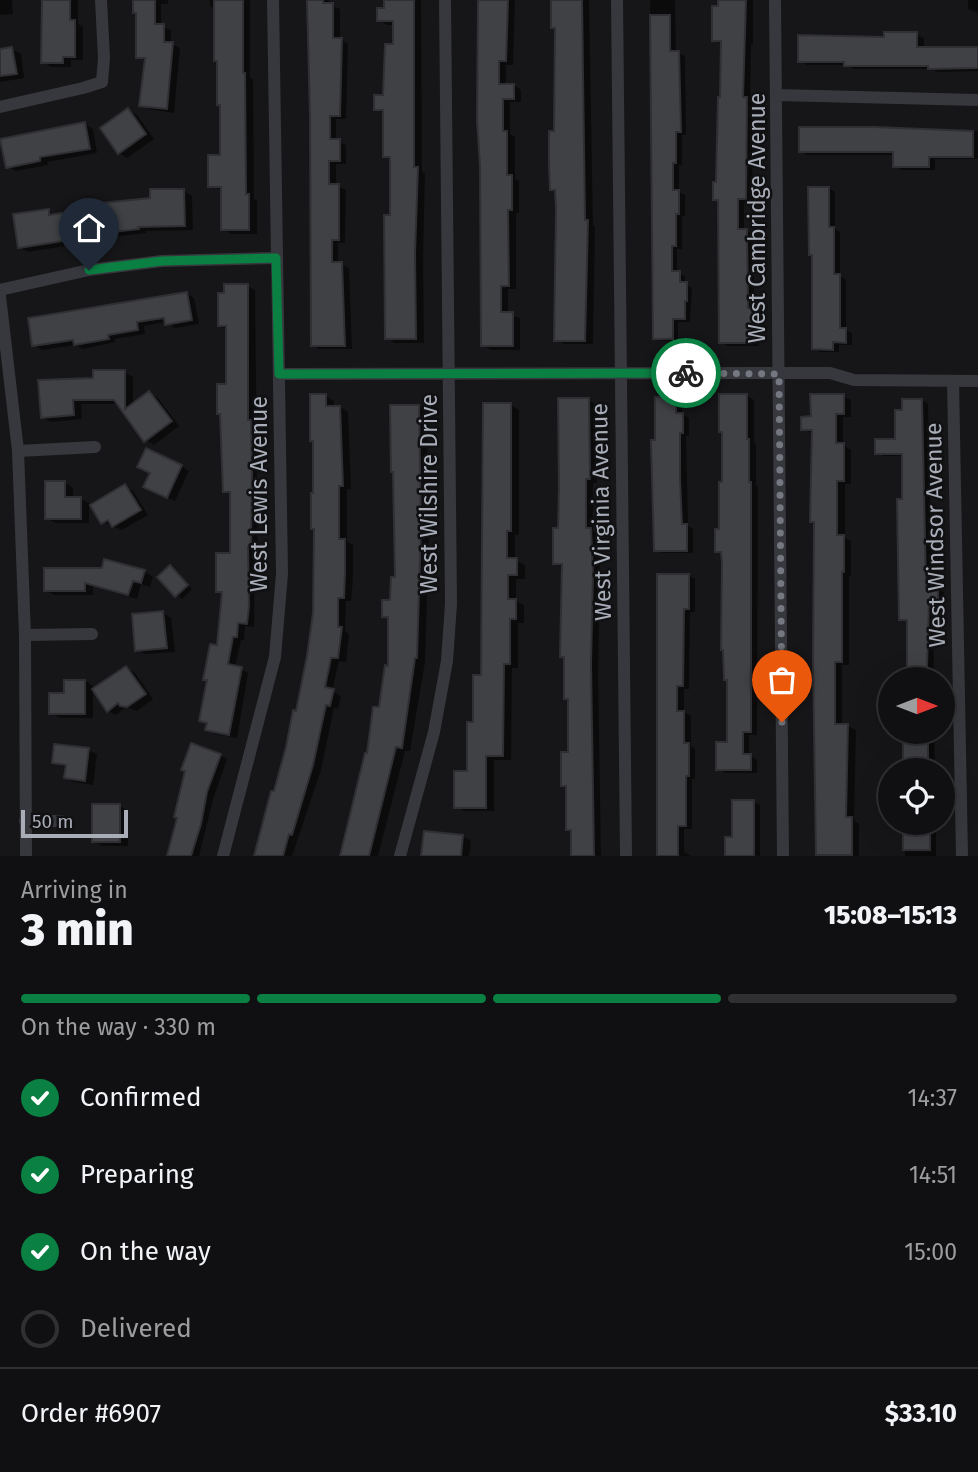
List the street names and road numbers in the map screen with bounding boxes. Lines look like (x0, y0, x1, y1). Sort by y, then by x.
street label: West Cambridge Avenue (743, 93, 771, 343)
street label: West Wilshire Drive (415, 394, 443, 594)
street label: West Lewis Avenue (245, 396, 273, 592)
street label: West Virginia Avenue (585, 403, 617, 621)
street label: West Windsor Avenue (919, 422, 951, 648)

